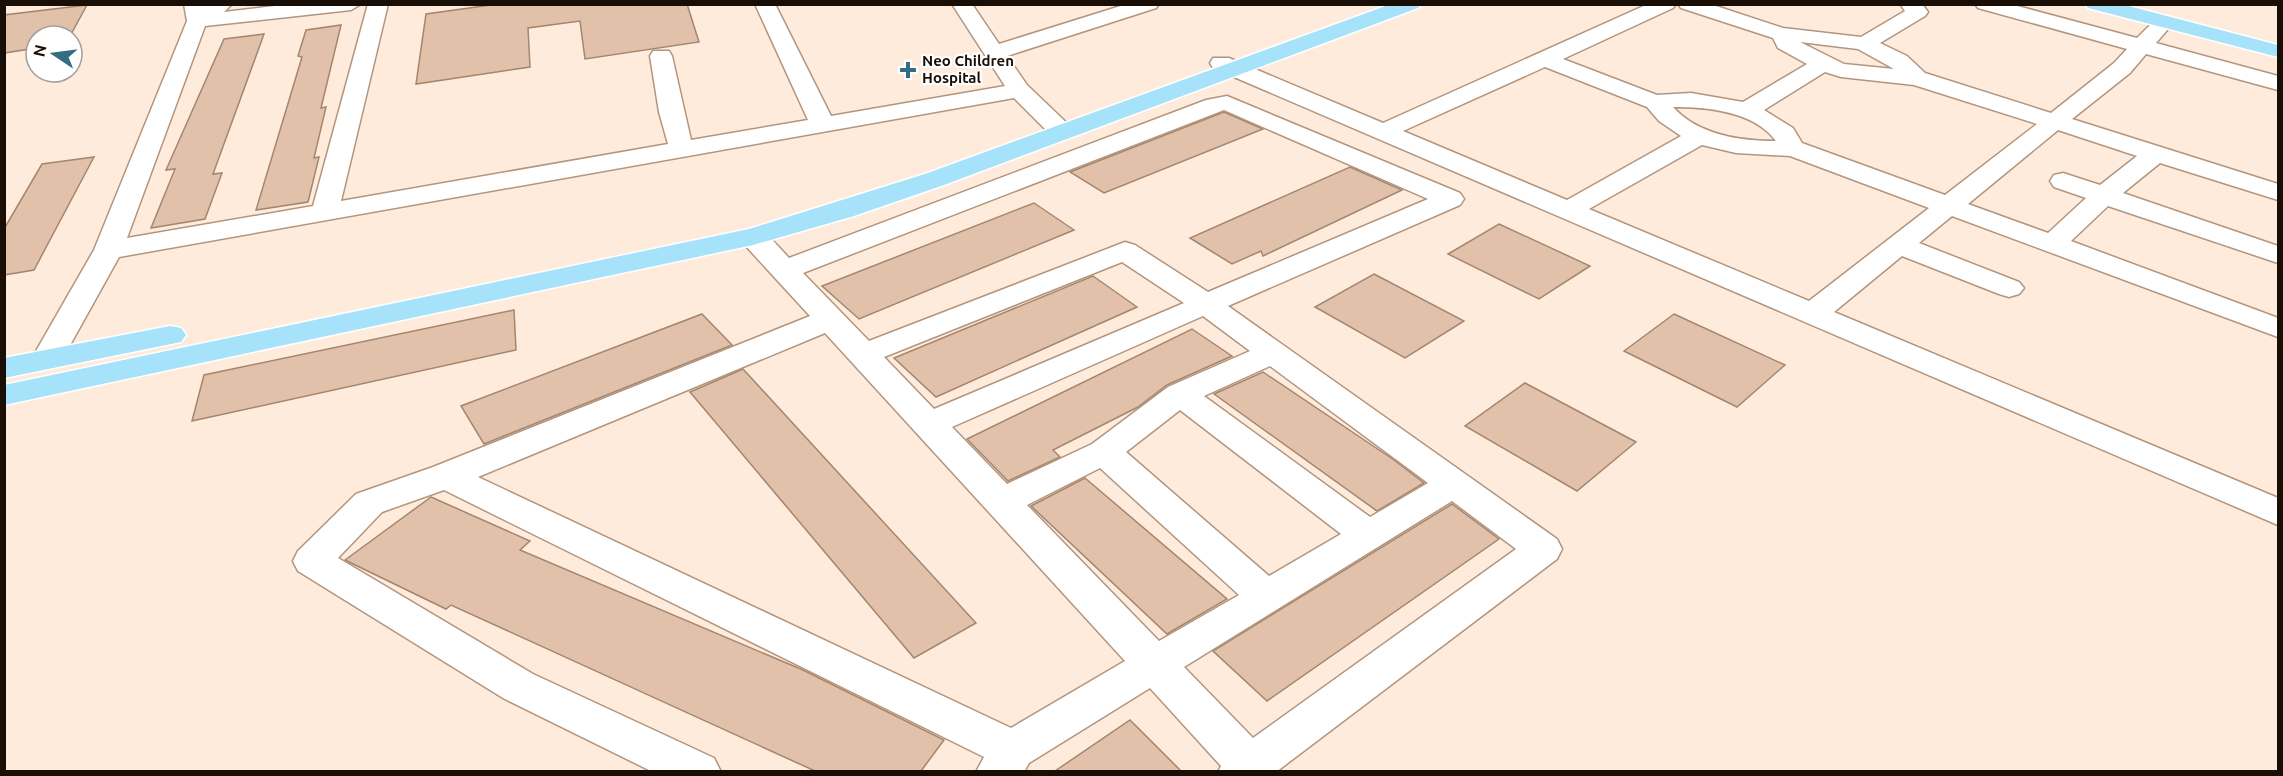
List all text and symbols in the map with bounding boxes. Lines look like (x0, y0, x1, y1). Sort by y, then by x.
north arrow (24, 24, 84, 84)
text: N (29, 43, 49, 58)
place label: Neo Children Hospital (922, 52, 1014, 86)
marker: Neo Children Hospital (899, 61, 917, 79)

